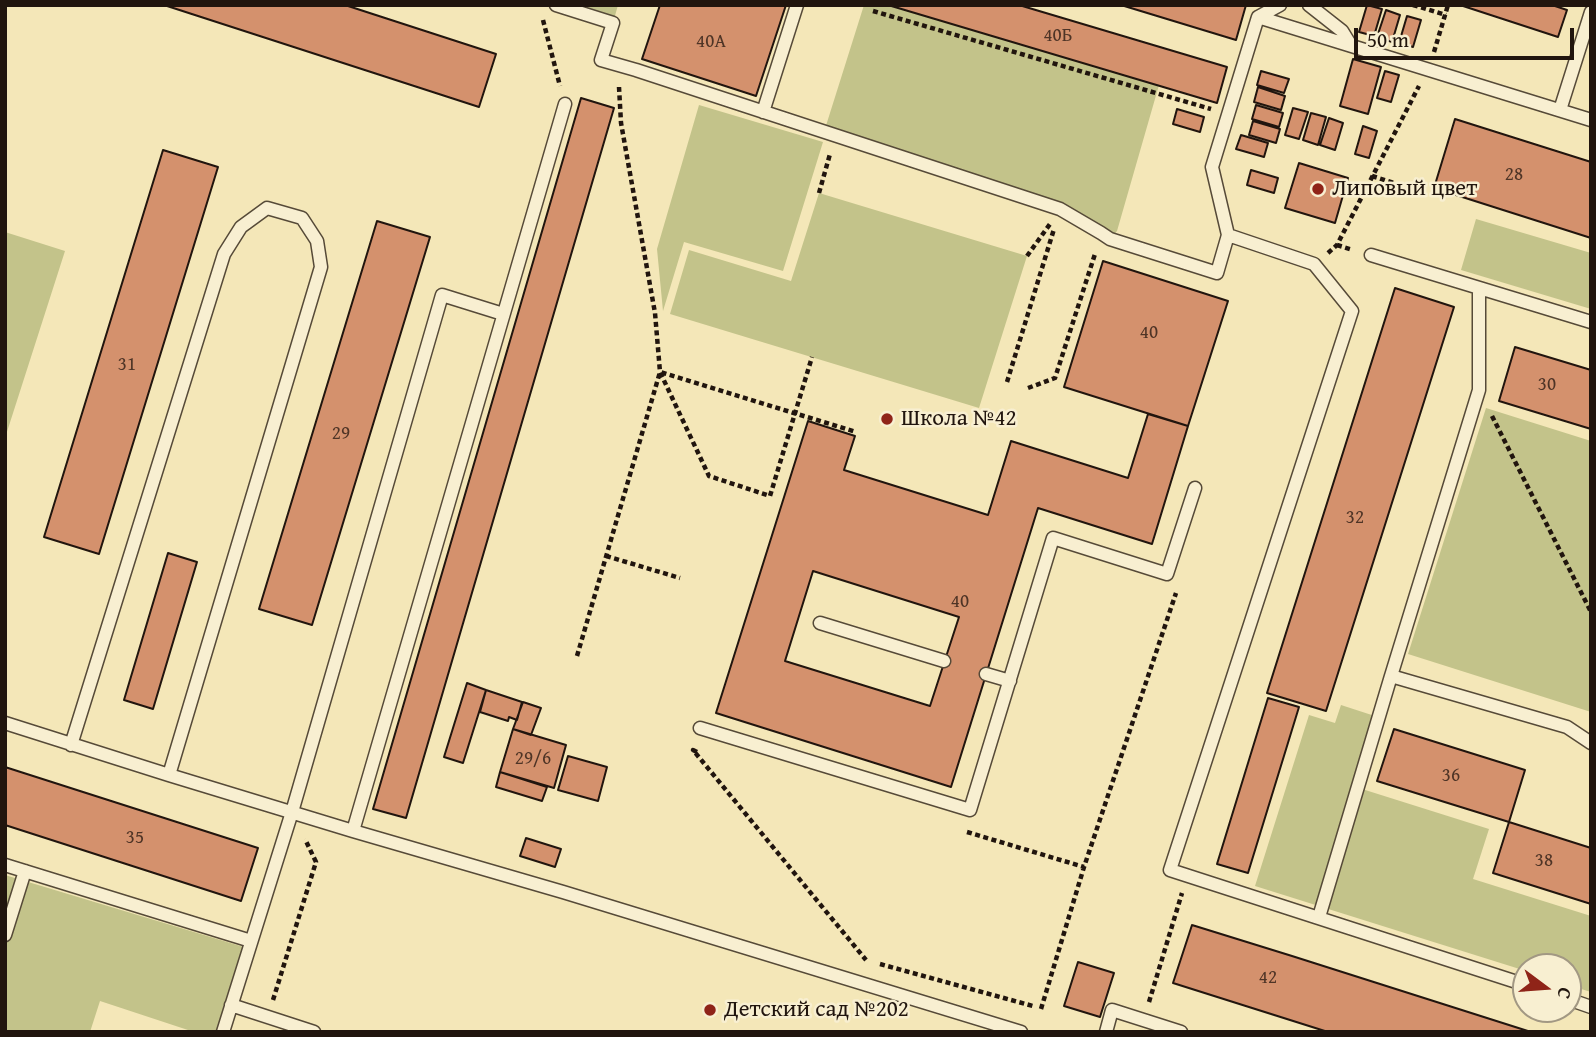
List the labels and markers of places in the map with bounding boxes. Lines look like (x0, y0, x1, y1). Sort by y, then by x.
place label: Липовый цвет (1332, 175, 1477, 203)
marker: Липовый цвет (1310, 181, 1326, 197)
place label: Школа №42 (901, 405, 1017, 433)
marker: Школа №42 (879, 411, 895, 427)
place label: Детский сад №202 (724, 996, 909, 1024)
marker: Детский сад №202 (702, 1002, 718, 1018)

